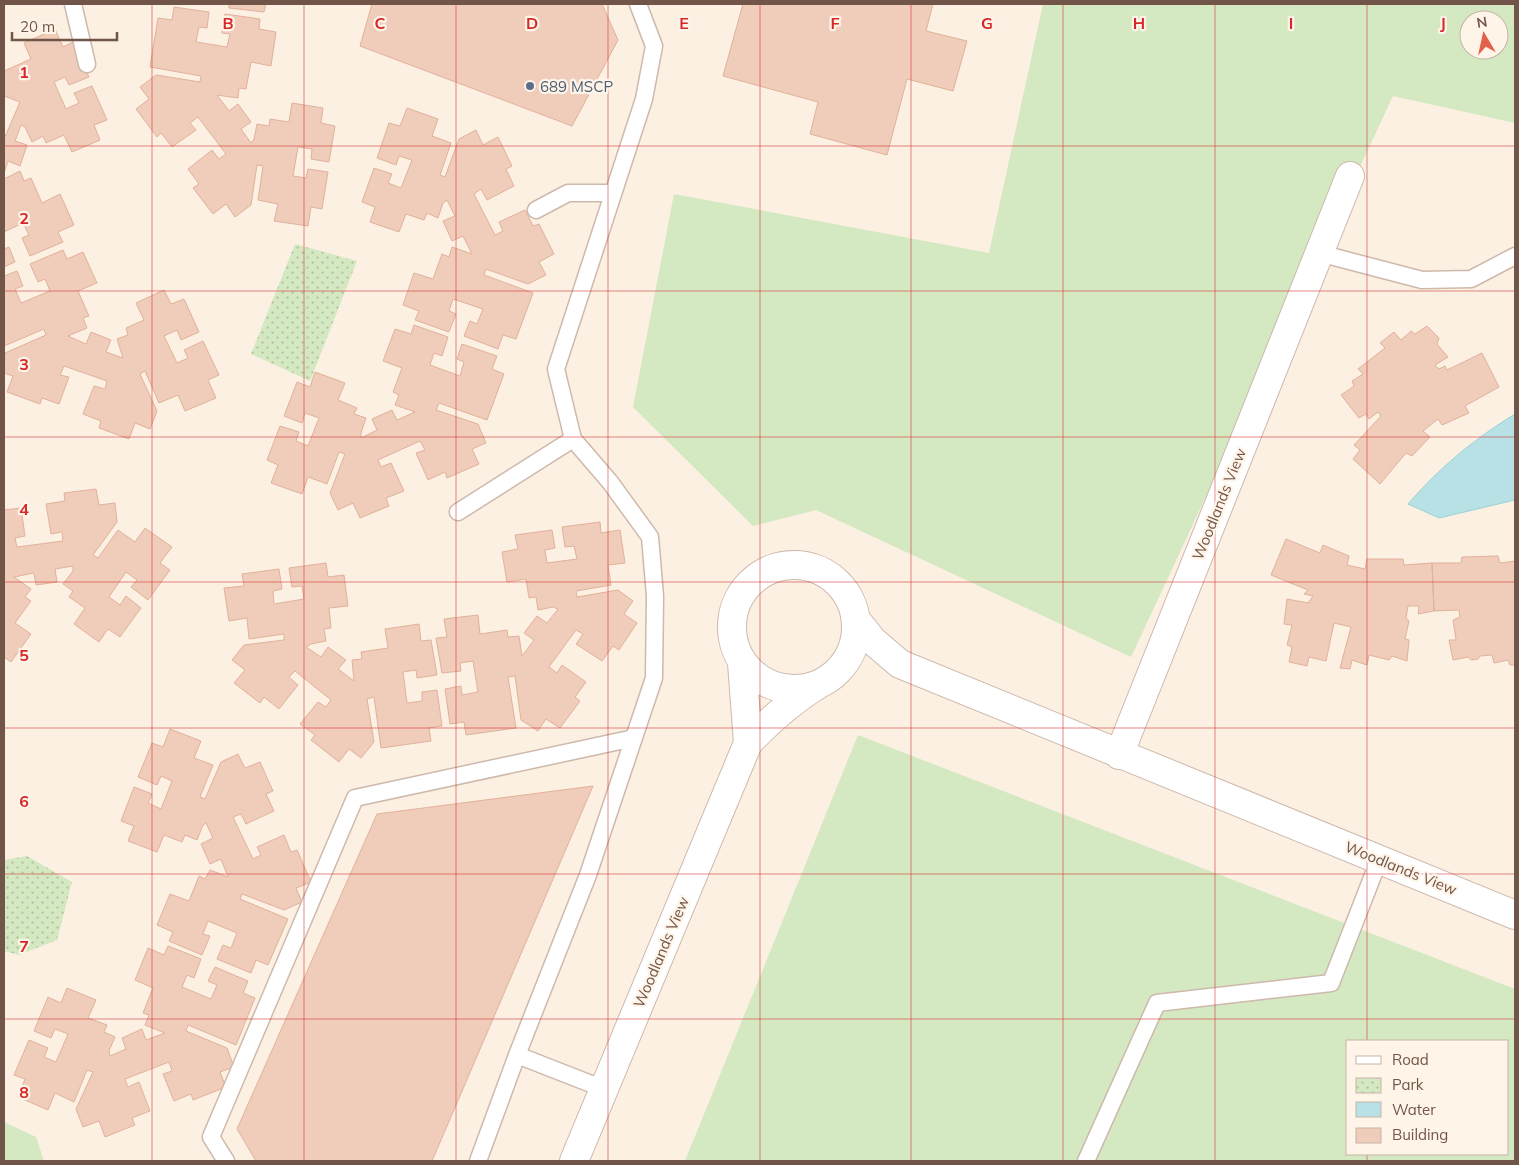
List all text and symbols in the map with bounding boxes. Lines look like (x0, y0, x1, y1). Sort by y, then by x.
scale bar (12, 10, 118, 42)
north arrow (1459, 10, 1509, 60)
text: N (1475, 12, 1489, 32)
text: B (222, 13, 234, 33)
text: C (375, 13, 386, 33)
text: D (526, 13, 538, 33)
text: E (679, 13, 689, 33)
text: F (830, 13, 840, 33)
text: G (981, 13, 993, 33)
text: H (1133, 13, 1145, 33)
text: I (1289, 13, 1293, 33)
text: J (1440, 13, 1446, 33)
text: 20 m (20, 17, 55, 36)
text: 1 (19, 62, 29, 82)
place label: 689 MSCP (540, 77, 613, 96)
marker: 689 MSCP (524, 80, 536, 92)
text: 2 (19, 208, 29, 228)
text: 3 (19, 354, 29, 374)
street label: Woodlands View (1188, 445, 1250, 563)
text: 4 (19, 499, 29, 519)
text: 5 (19, 645, 29, 665)
text: 6 (19, 791, 29, 811)
street label: Woodlands View (1342, 837, 1460, 899)
street label: Woodlands View (629, 894, 693, 1010)
text: 7 (19, 936, 29, 956)
legend (1346, 1040, 1509, 1155)
text: Road (1392, 1050, 1429, 1069)
text: Park (1392, 1075, 1424, 1094)
text: 8 (19, 1082, 29, 1102)
text: Water (1392, 1100, 1436, 1119)
text: Building (1392, 1125, 1448, 1144)

